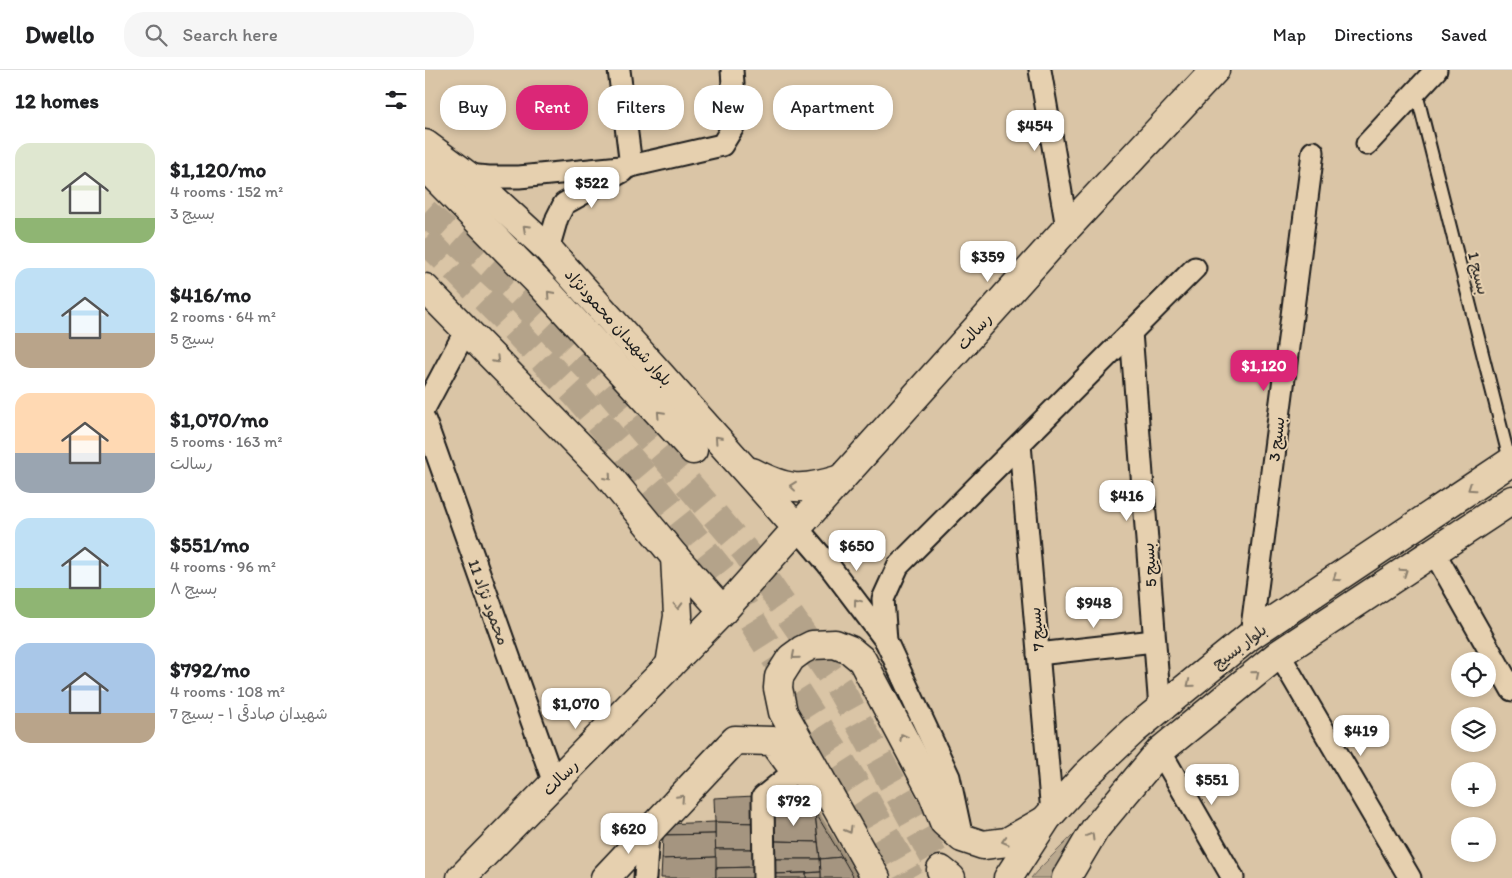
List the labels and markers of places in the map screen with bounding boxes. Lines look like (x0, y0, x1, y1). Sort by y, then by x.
pin: $454 (1005, 109, 1065, 152)
pin: $522 (562, 166, 622, 209)
pin: $359 (958, 240, 1018, 283)
pin: $1,120 (1223, 350, 1305, 392)
pin: $416 (1097, 480, 1157, 522)
pin: $650 (827, 530, 887, 572)
pin: $948 (1064, 586, 1124, 629)
pin: $1,070 (535, 688, 617, 730)
pin: $419 (1331, 714, 1391, 757)
pin: $551 (1182, 764, 1242, 806)
pin: $792 (764, 784, 824, 827)
pin: $620 (599, 812, 659, 855)

